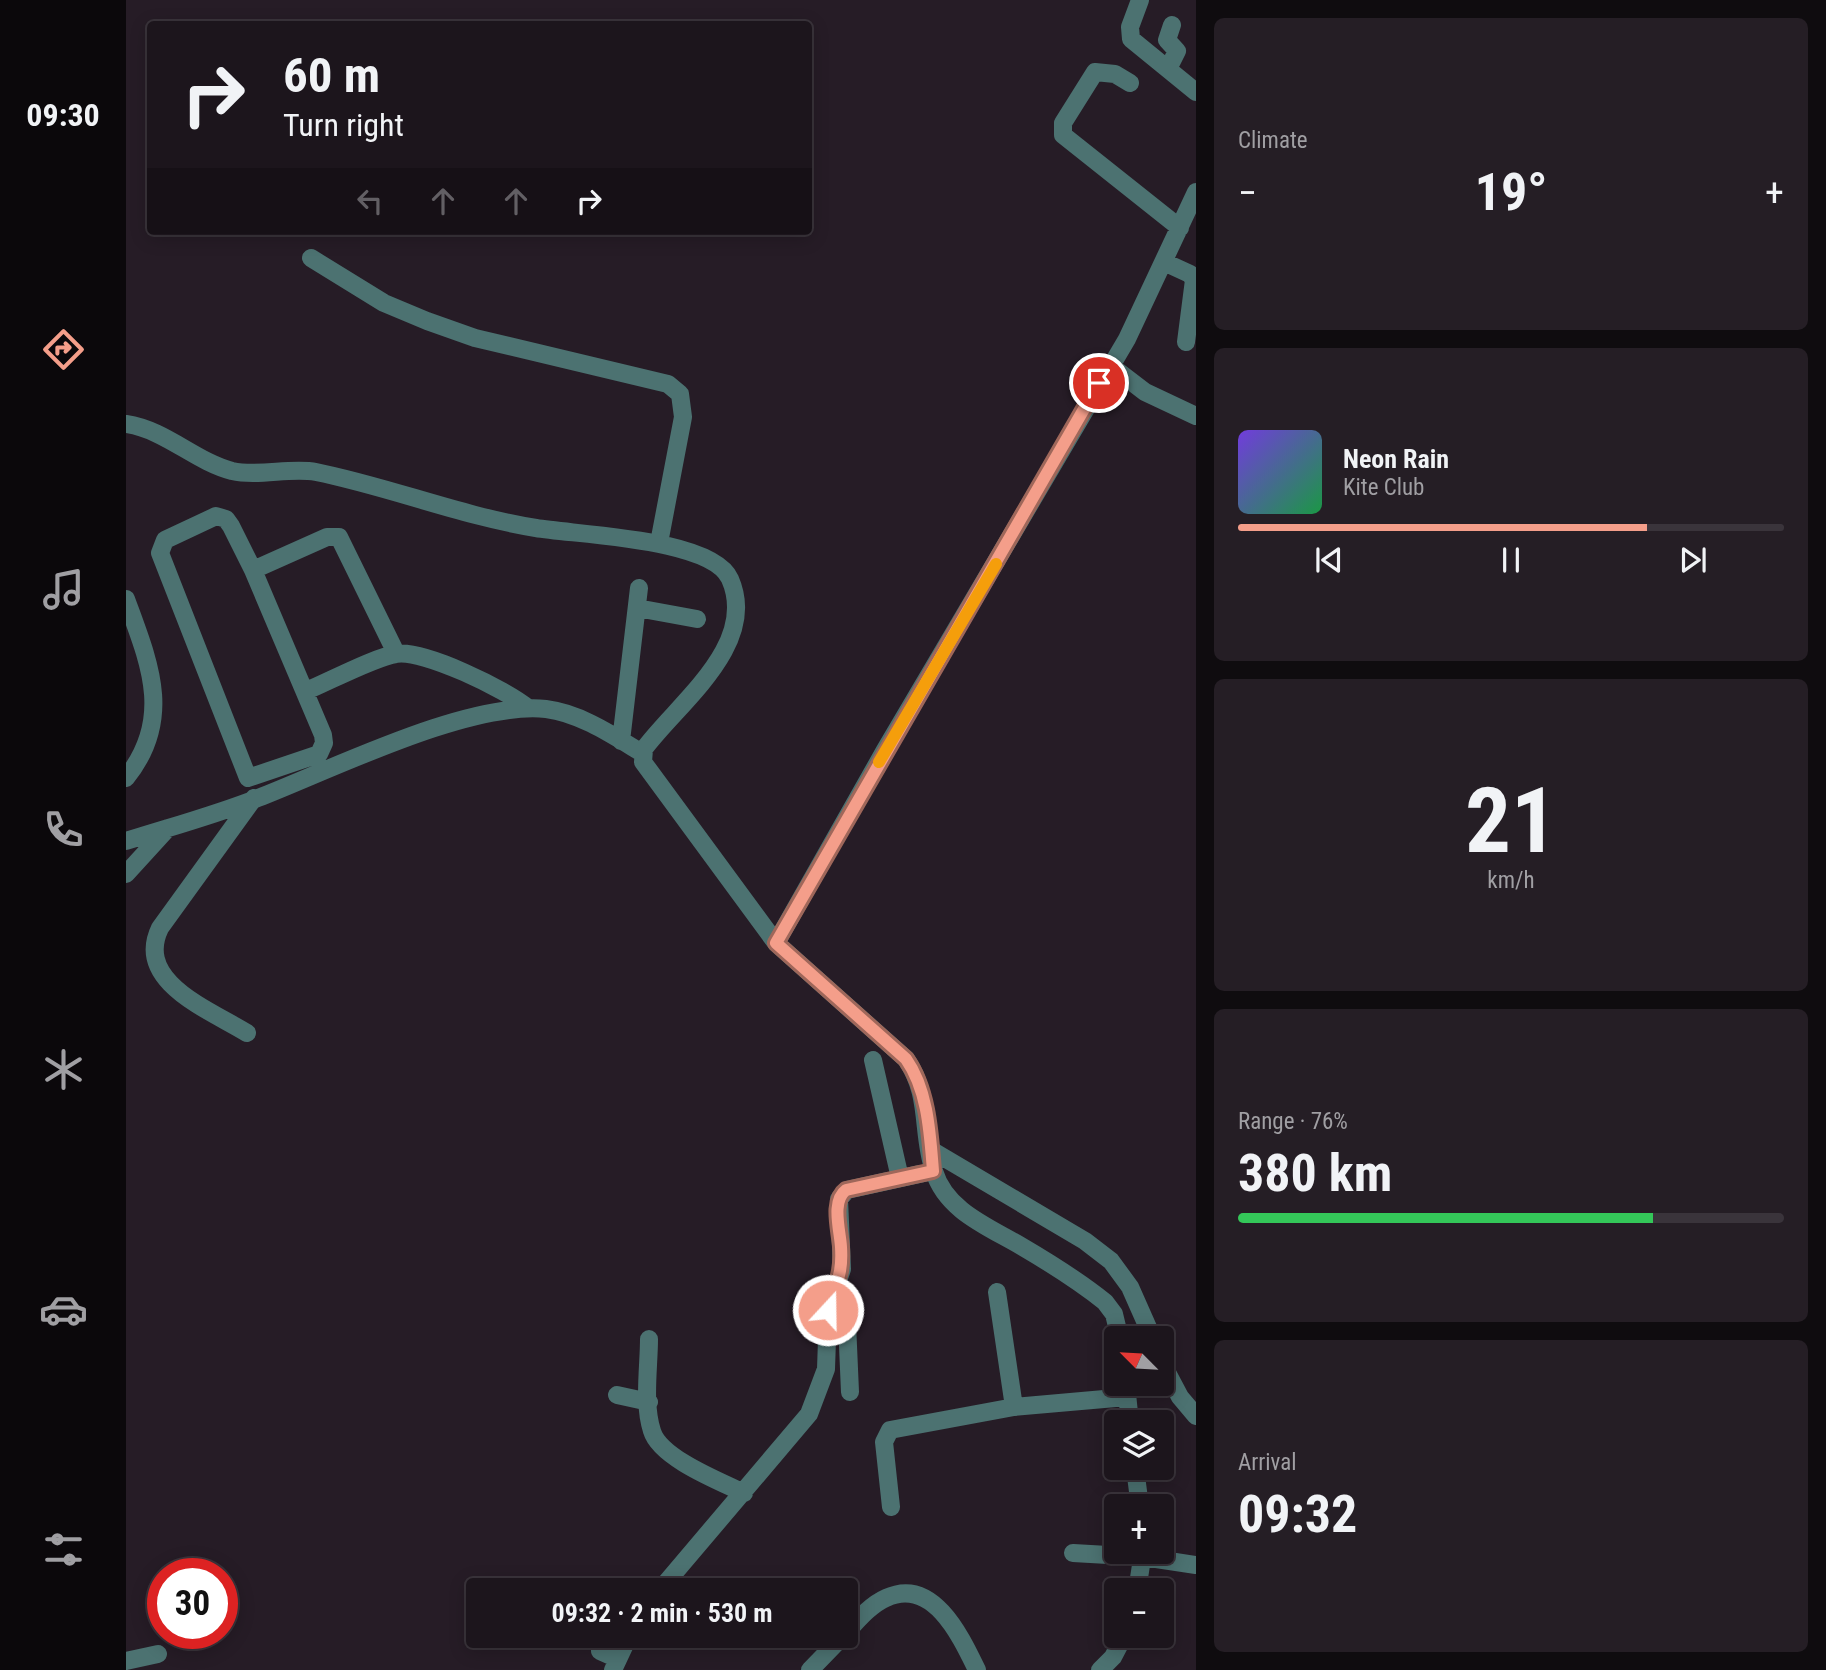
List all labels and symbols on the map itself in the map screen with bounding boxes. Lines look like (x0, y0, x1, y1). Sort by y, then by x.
pin (1069, 353, 1129, 413)
position arrow (791, 1273, 865, 1347)
north arrow (1104, 1326, 1174, 1396)
speed limit sign: 30 (147, 1558, 238, 1649)

